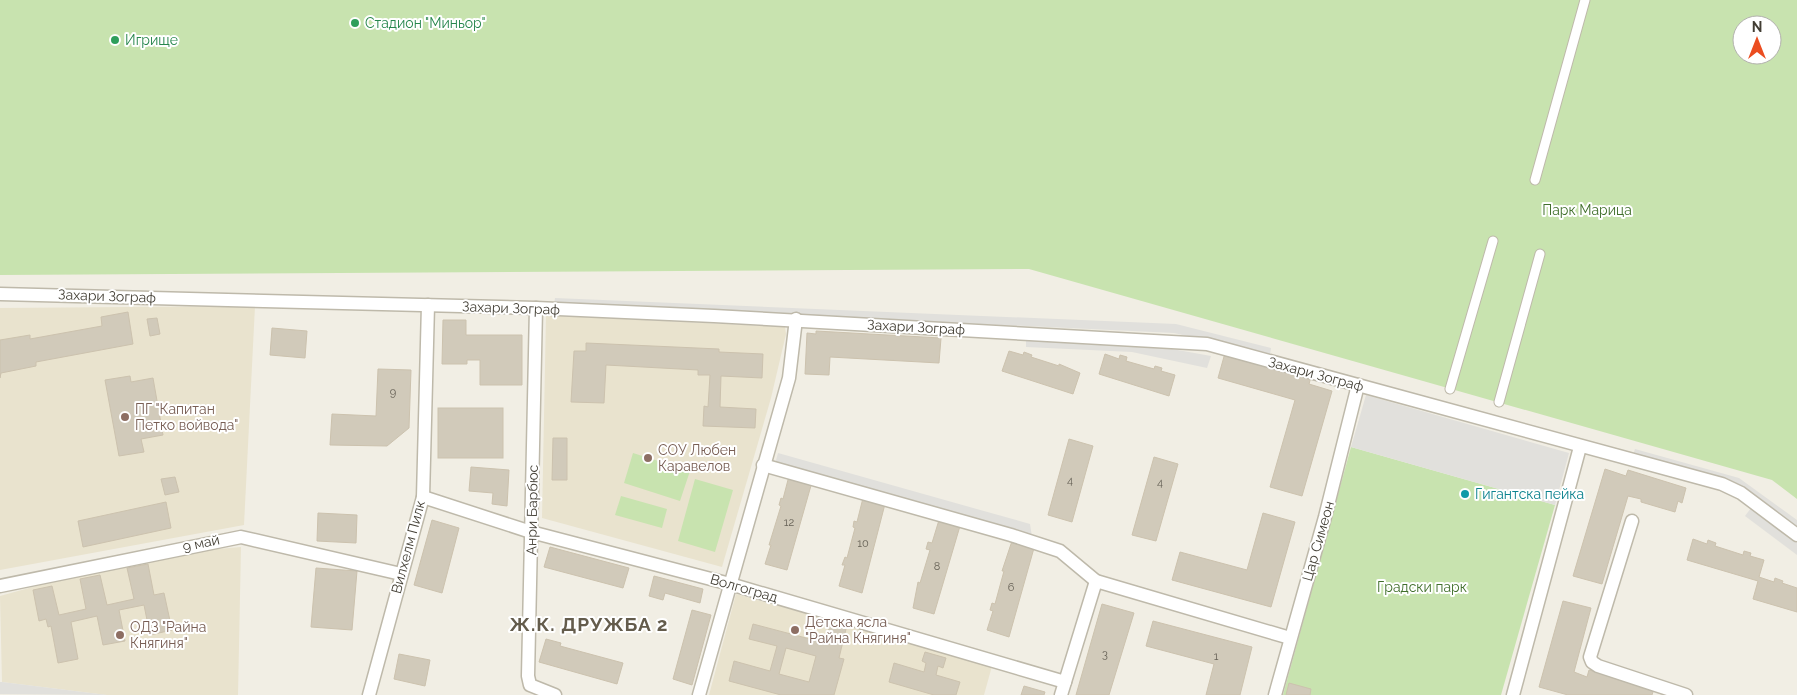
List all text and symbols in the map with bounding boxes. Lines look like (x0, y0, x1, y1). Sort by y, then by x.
place label: Стадион "Миньор" (365, 15, 486, 31)
north arrow (1732, 15, 1782, 65)
marker: Стадион "Миньор" (349, 17, 361, 29)
text: N (1752, 19, 1762, 35)
place label: Игрище (125, 32, 178, 48)
marker: Игрище (109, 34, 121, 46)
park label: Парк Марица (1542, 202, 1632, 218)
street label: Захари Зограф (58, 286, 157, 306)
street label: Захари Зограф (462, 298, 561, 318)
street label: Захари Зограф (867, 316, 966, 338)
street label: Захари Зограф (1267, 354, 1366, 394)
house number: 9 (390, 386, 396, 399)
place label: ПГ "Капитан Петко войвода" (135, 401, 238, 433)
marker: ПГ "Капитан Петко войвода" (119, 411, 131, 423)
place label: СОУ Любен Каравелов (658, 442, 736, 474)
marker: СОУ Любен Каравелов (642, 452, 654, 464)
street label: Анри Барбюс (523, 464, 541, 555)
house number: 4 (1067, 474, 1073, 487)
house number: 4 (1157, 476, 1163, 489)
place label: Гигантска пейка (1475, 486, 1584, 502)
marker: Гигантска пейка (1459, 488, 1471, 500)
street label: Вилхелм Пилк (388, 499, 428, 595)
street label: Цар Симеон (1299, 499, 1337, 583)
house number: 12 (784, 516, 794, 529)
street label: 9 май (181, 531, 221, 555)
house number: 10 (857, 537, 869, 550)
house number: 8 (934, 560, 940, 573)
street label: Волгоград (708, 571, 780, 605)
park label: Градски парк (1377, 579, 1467, 595)
house number: 6 (1008, 581, 1015, 594)
district label: Ж.К. ДРУЖБА 2 (510, 613, 668, 635)
place label: Детска ясла "Райна Княгиня" (805, 614, 911, 646)
place label: ОДЗ "Райна Княгиня" (130, 619, 206, 651)
marker: Детска ясла "Райна Княгиня" (789, 624, 801, 636)
marker: ОДЗ "Райна Княгиня" (114, 629, 126, 641)
house number: 3 (1102, 648, 1108, 661)
house number: 1 (1214, 650, 1219, 663)

